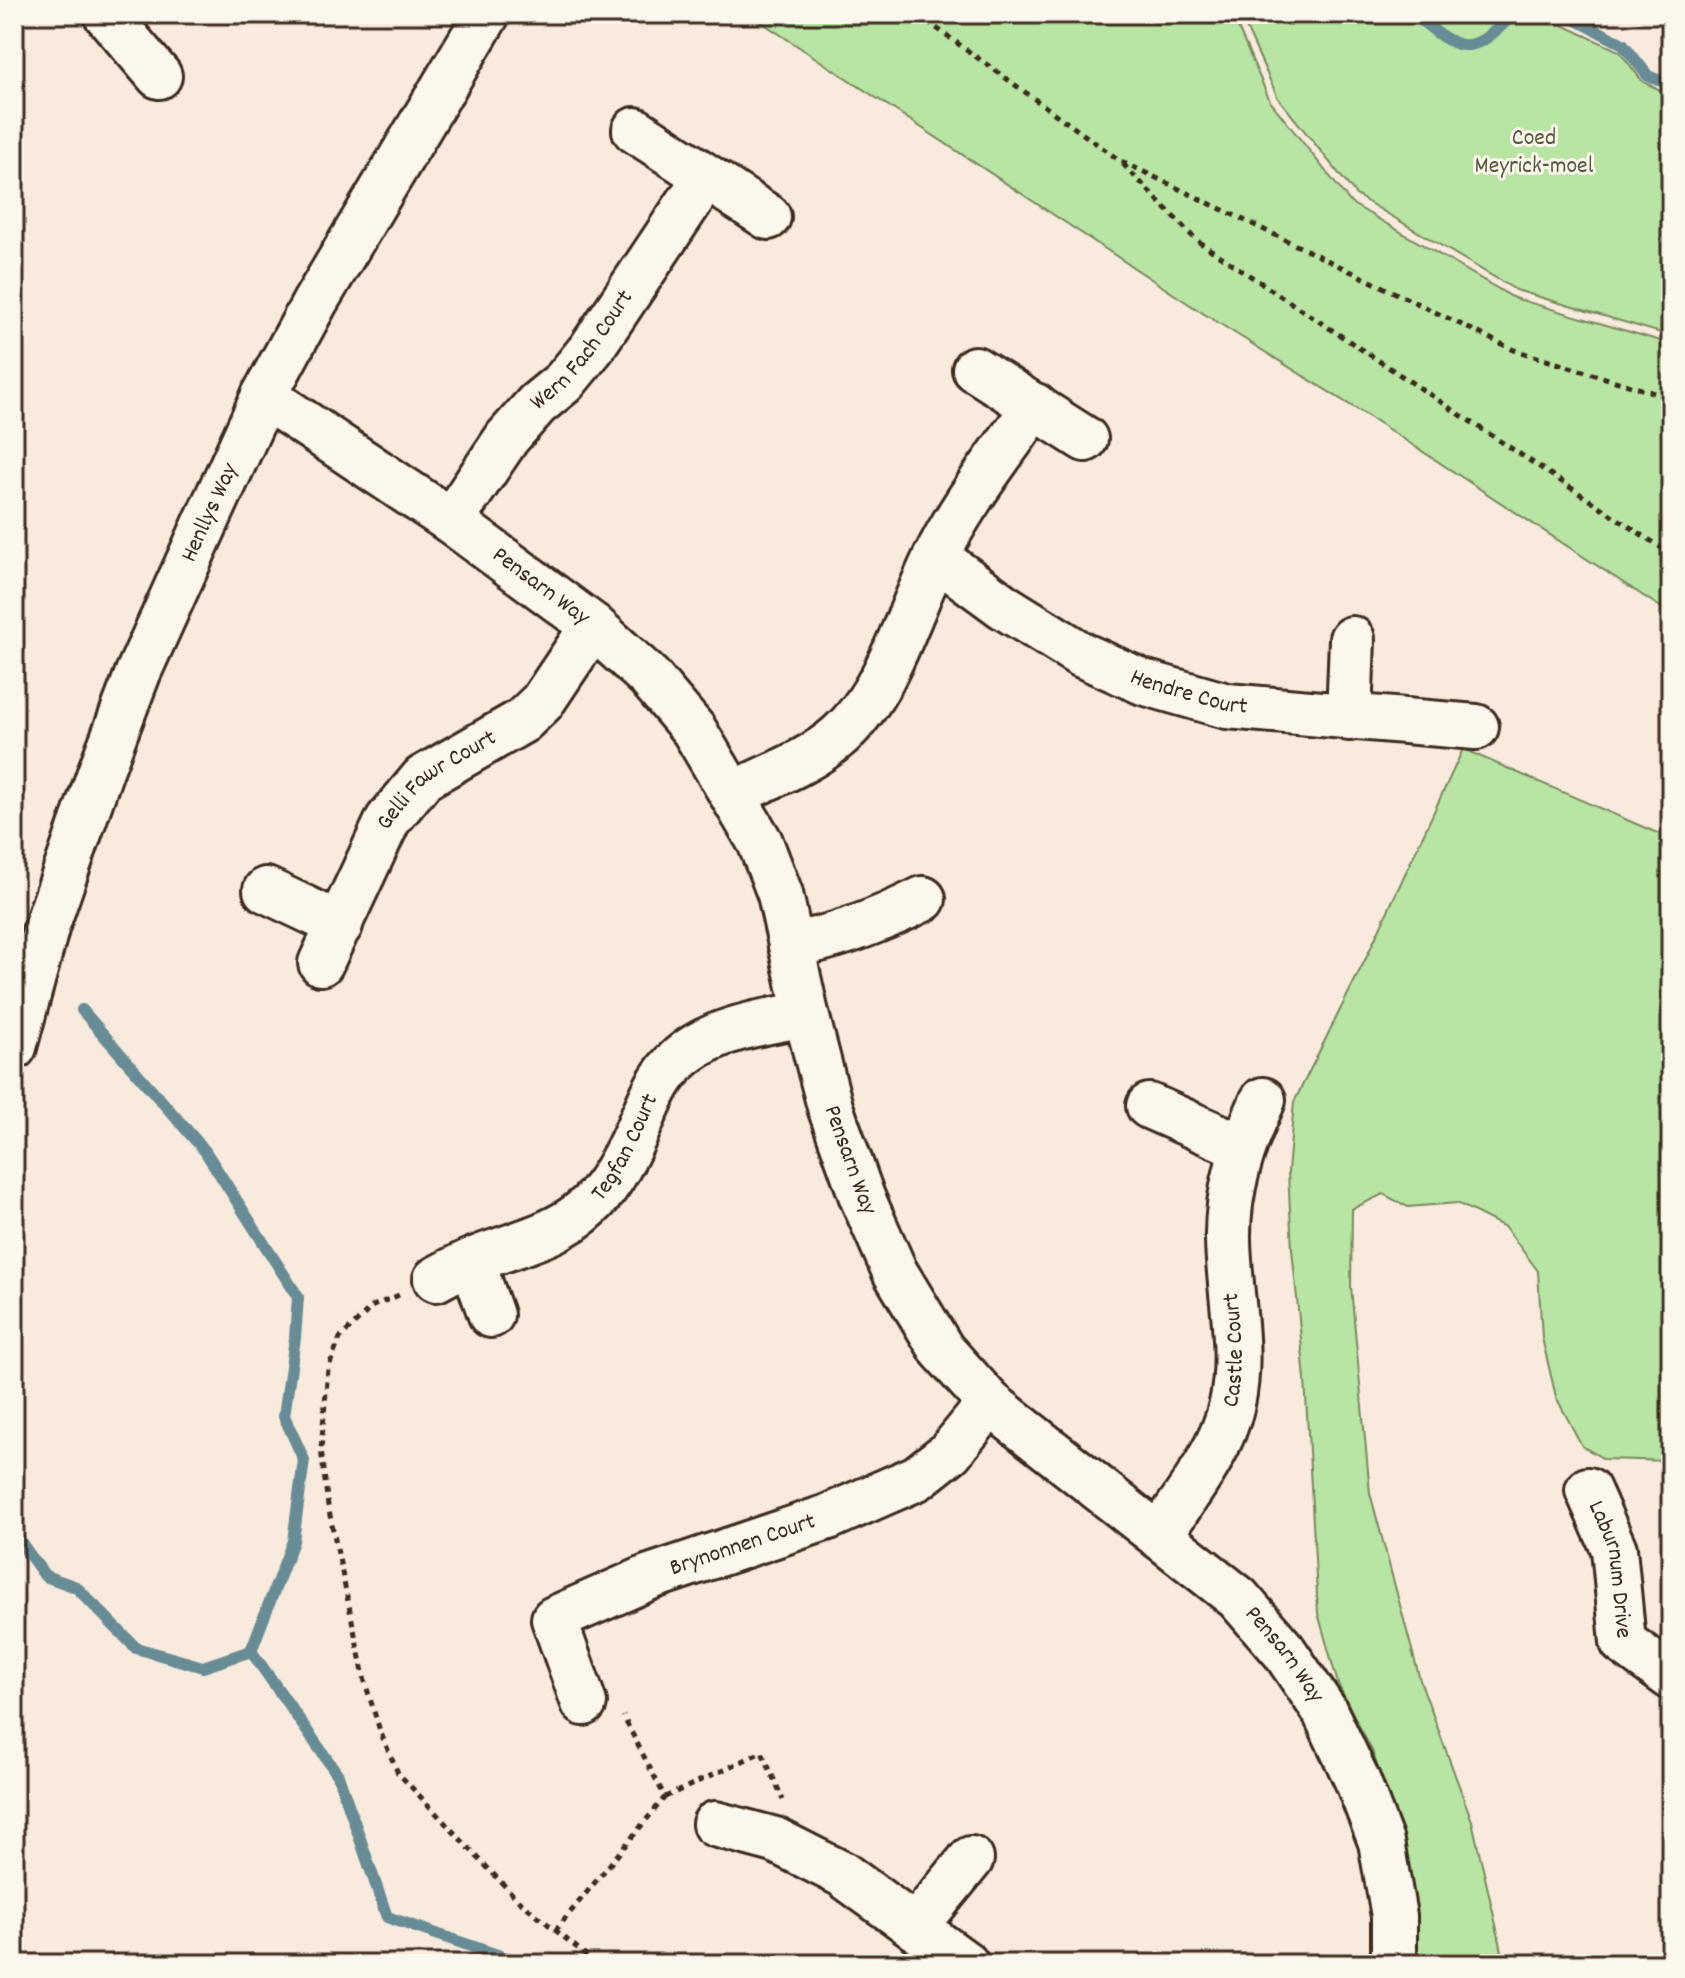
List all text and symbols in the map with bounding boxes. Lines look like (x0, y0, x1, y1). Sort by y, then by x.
park label: Coed Meyrick-moel (1475, 122, 1594, 184)
street label: Wern Fach Court (523, 283, 643, 420)
street label: Henllys Way (173, 457, 248, 568)
street label: Pensarn Way (484, 539, 597, 635)
street label: Hendre Court (1124, 661, 1249, 725)
street label: Gelli Fawr Court (369, 722, 503, 836)
street label: Tegfan Court (584, 1088, 668, 1210)
street label: Pensarn Way (814, 1101, 885, 1222)
street label: Castle Court (1215, 1291, 1254, 1410)
street label: Laburnum Drive (1578, 1496, 1640, 1640)
street label: Brynonnen Court (666, 1505, 820, 1586)
street label: Pensarn Way (1236, 1599, 1332, 1711)

